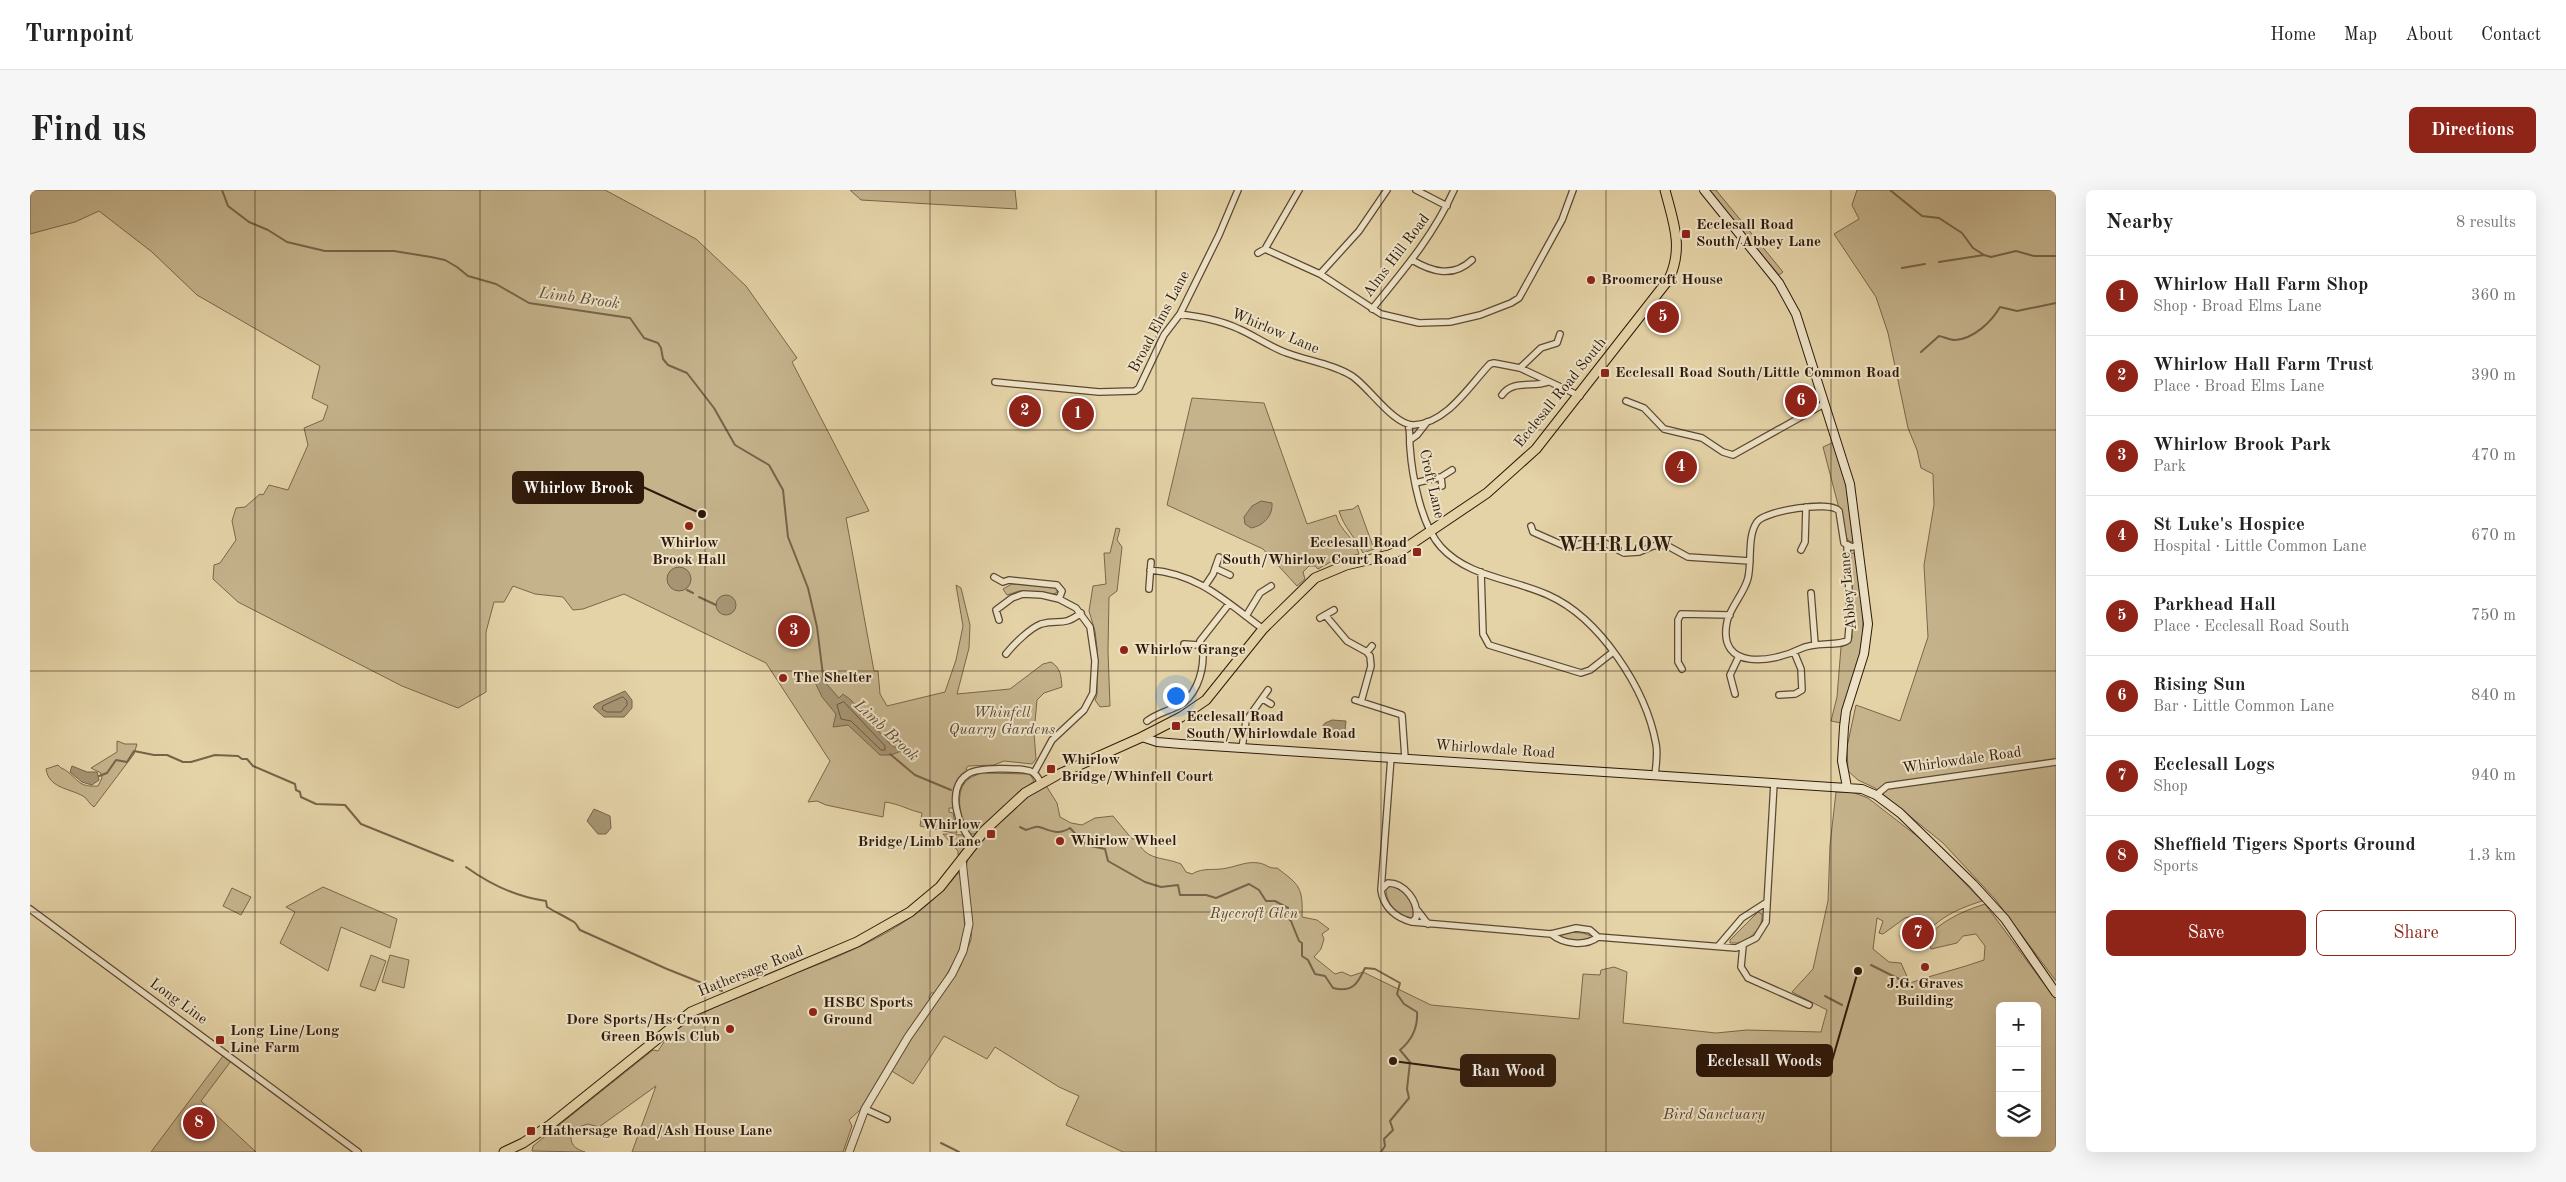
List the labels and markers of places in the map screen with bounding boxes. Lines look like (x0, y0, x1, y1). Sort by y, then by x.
place label: Ecclesall Road South/Abbey Lane (1696, 218, 1821, 250)
marker: Ecclesall Road South/Abbey Lane (1680, 228, 1692, 240)
place label: Broomcroft House (1601, 273, 1723, 288)
marker: Broomcroft House (1585, 274, 1597, 286)
pin: 5 (1647, 298, 1679, 336)
place label: Ecclesall Road South/Little Common Road (1615, 366, 1900, 381)
marker: Ecclesall Road South/Little Common Road (1599, 367, 1611, 379)
pin: 6 (1785, 382, 1817, 420)
pin: 2 (1009, 392, 1041, 430)
pin: 1 (1062, 395, 1094, 433)
pin: 4 (1665, 448, 1697, 486)
callout: Whirlow Brook (513, 472, 643, 503)
marker: Whirlow Brook Hall (683, 520, 695, 532)
place label: Whirlow Brook Hall (652, 536, 726, 568)
place label: Ecclesall Road South/Whirlow Court Road (1222, 536, 1407, 568)
marker: Ecclesall Road South/Whirlow Court Road (1411, 546, 1423, 558)
pin: 3 (778, 612, 810, 650)
place label: Whirlow Grange (1134, 643, 1246, 658)
marker: Whirlow Grange (1118, 644, 1130, 656)
place label: The Shelter (793, 671, 872, 686)
marker: The Shelter (777, 672, 789, 684)
place label: Ecclesall Road South/Whirlowdale Road (1186, 710, 1356, 742)
marker: Ecclesall Road South/Whirlowdale Road (1170, 720, 1182, 732)
place label: Whirlow Bridge/Whinfell Court (1061, 753, 1214, 785)
marker: Whirlow Bridge/Whinfell Court (1045, 763, 1057, 775)
place label: Whirlow Bridge/Limb Lane (857, 818, 981, 850)
marker: Whirlow Bridge/Limb Lane (985, 828, 997, 840)
place label: Whirlow Wheel (1070, 834, 1177, 849)
marker: Whirlow Wheel (1054, 835, 1066, 847)
pin: 7 (1902, 914, 1934, 952)
marker: J.G. Graves Building (1919, 961, 1931, 973)
place label: J.G. Graves Building (1887, 977, 1963, 1009)
place label: HSBC Sports Ground (823, 996, 913, 1028)
marker: HSBC Sports Ground (807, 1006, 819, 1018)
place label: Dore Sports/Hs Crown Green Bowls Club (566, 1013, 720, 1045)
marker: Dore Sports/Hs Crown Green Bowls Club (724, 1023, 736, 1035)
place label: Long Line/Long Line Farm (230, 1024, 340, 1056)
marker: Long Line/Long Line Farm (214, 1034, 226, 1046)
callout: Ecclesall Woods (1697, 1045, 1832, 1076)
callout: Ran Wood (1461, 1055, 1555, 1086)
pin: 8 (183, 1104, 215, 1142)
place label: Hathersage Road/Ash House Lane (541, 1124, 772, 1139)
marker: Hathersage Road/Ash House Lane (525, 1125, 537, 1137)

